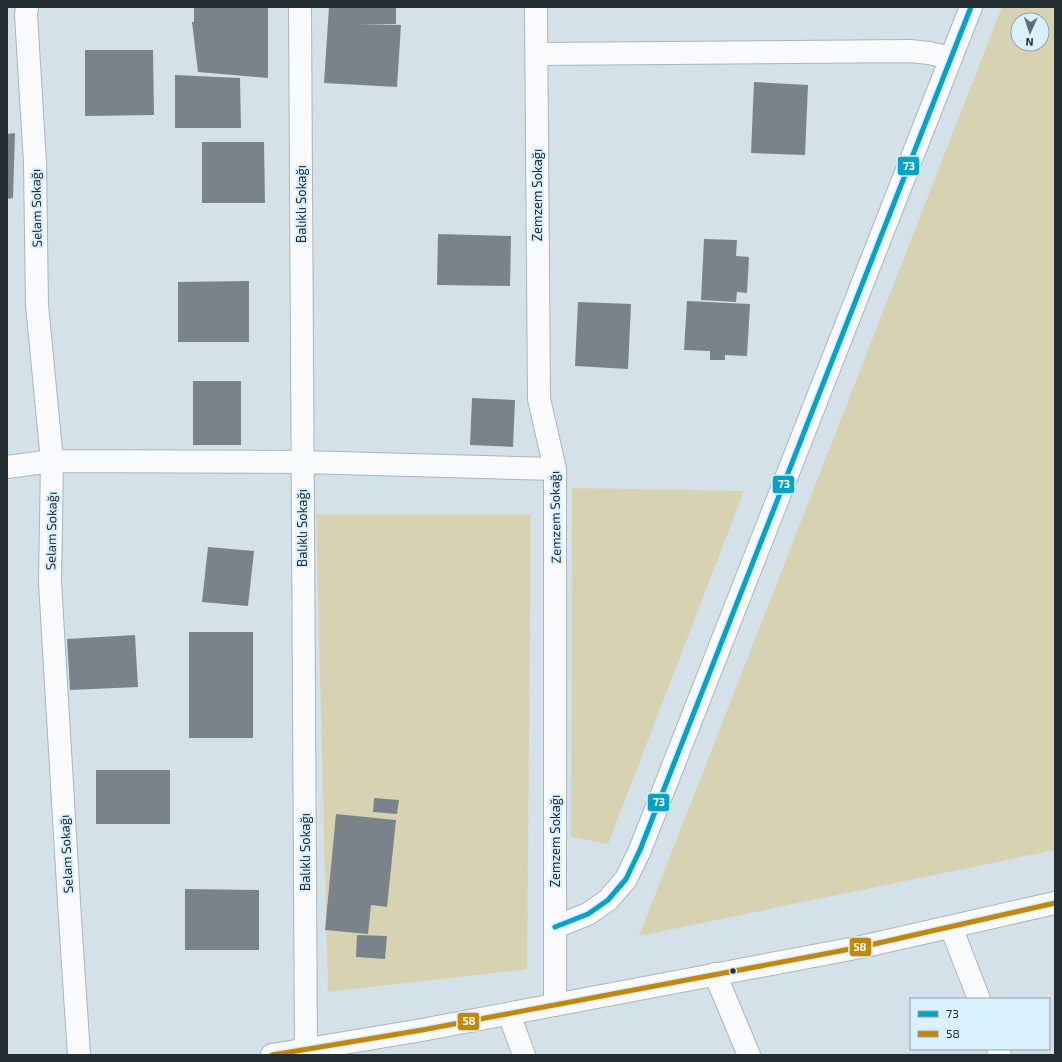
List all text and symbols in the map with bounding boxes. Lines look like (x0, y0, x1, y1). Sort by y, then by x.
north arrow (1010, 12, 1050, 52)
text: N (1025, 36, 1034, 49)
street label: Zemzem Sokağı (529, 149, 545, 241)
line badge: 73 (897, 156, 920, 176)
text: 73 (903, 159, 915, 172)
street label: Balıklı Sokağı (293, 165, 309, 243)
street label: Selam Sokağı (27, 169, 45, 247)
street label: Zemzem Sokağı (546, 471, 564, 563)
line badge: 73 (772, 475, 795, 494)
text: 73 (778, 477, 790, 490)
street label: Balıklı Sokağı (294, 489, 310, 567)
street label: Selam Sokağı (42, 492, 60, 570)
line badge: 73 (647, 793, 670, 812)
street label: Zemzem Sokağı (547, 795, 563, 887)
text: 73 (653, 795, 665, 808)
street label: Balıklı Sokağı (297, 813, 313, 891)
street label: Selam Sokağı (56, 814, 76, 894)
line badge: 58 (849, 937, 872, 957)
text: 58 (854, 940, 867, 953)
unlabelled marker (728, 966, 738, 976)
legend (910, 998, 1050, 1050)
text: 73 (946, 1006, 959, 1020)
line badge: 58 (457, 1012, 480, 1031)
text: 58 (463, 1014, 476, 1027)
text: 58 (946, 1026, 960, 1040)

